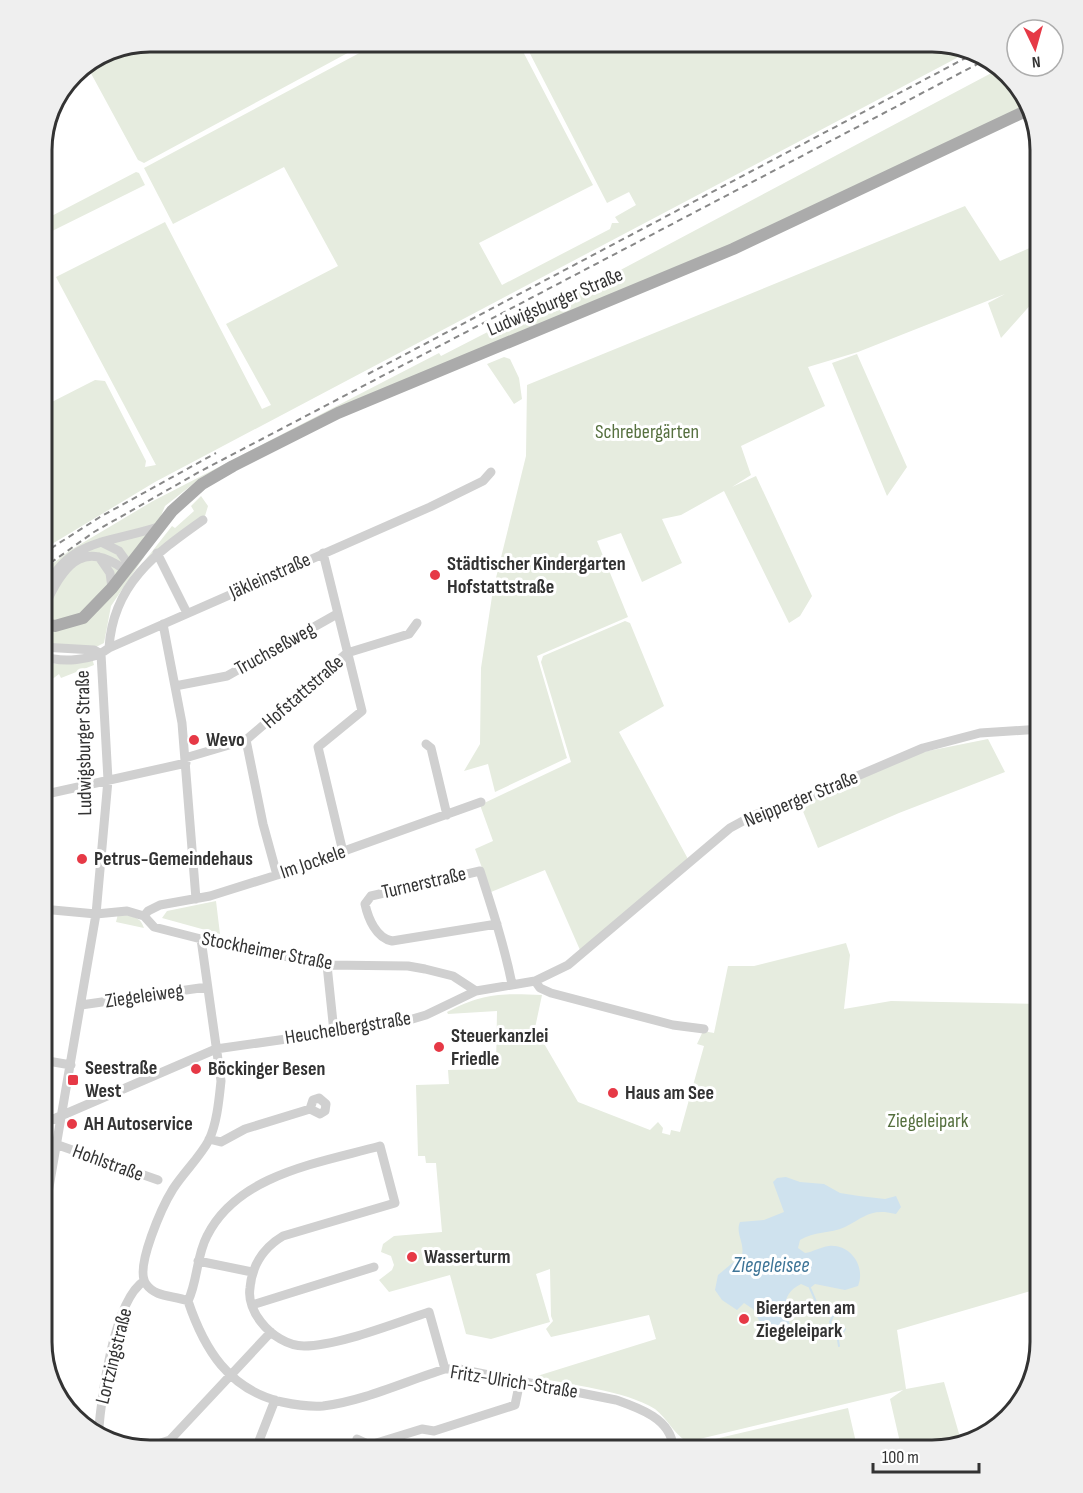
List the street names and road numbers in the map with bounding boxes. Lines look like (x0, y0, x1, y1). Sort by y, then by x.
street label: Ludwigsburger Straße (484, 263, 626, 341)
street label: Jäkleinstraße (225, 547, 314, 605)
street label: Truchseßweg (231, 617, 319, 681)
street label: Hofstattstraße (257, 650, 349, 734)
street label: Ludwigsburger Straße (71, 670, 97, 816)
street label: Neipperger Straße (740, 765, 862, 833)
street label: Im Jockele (277, 840, 349, 884)
street label: Turnerstraße (380, 862, 468, 904)
street label: Stockheimer Straße (200, 927, 334, 975)
street label: Ziegeleiweg (103, 979, 185, 1013)
street label: Heuchelbergstraße (283, 1006, 413, 1050)
street label: Hohlstraße (69, 1139, 147, 1187)
street label: Lortzingstraße (91, 1306, 137, 1406)
street label: Fritz-Ulrich-Straße (449, 1360, 579, 1404)

